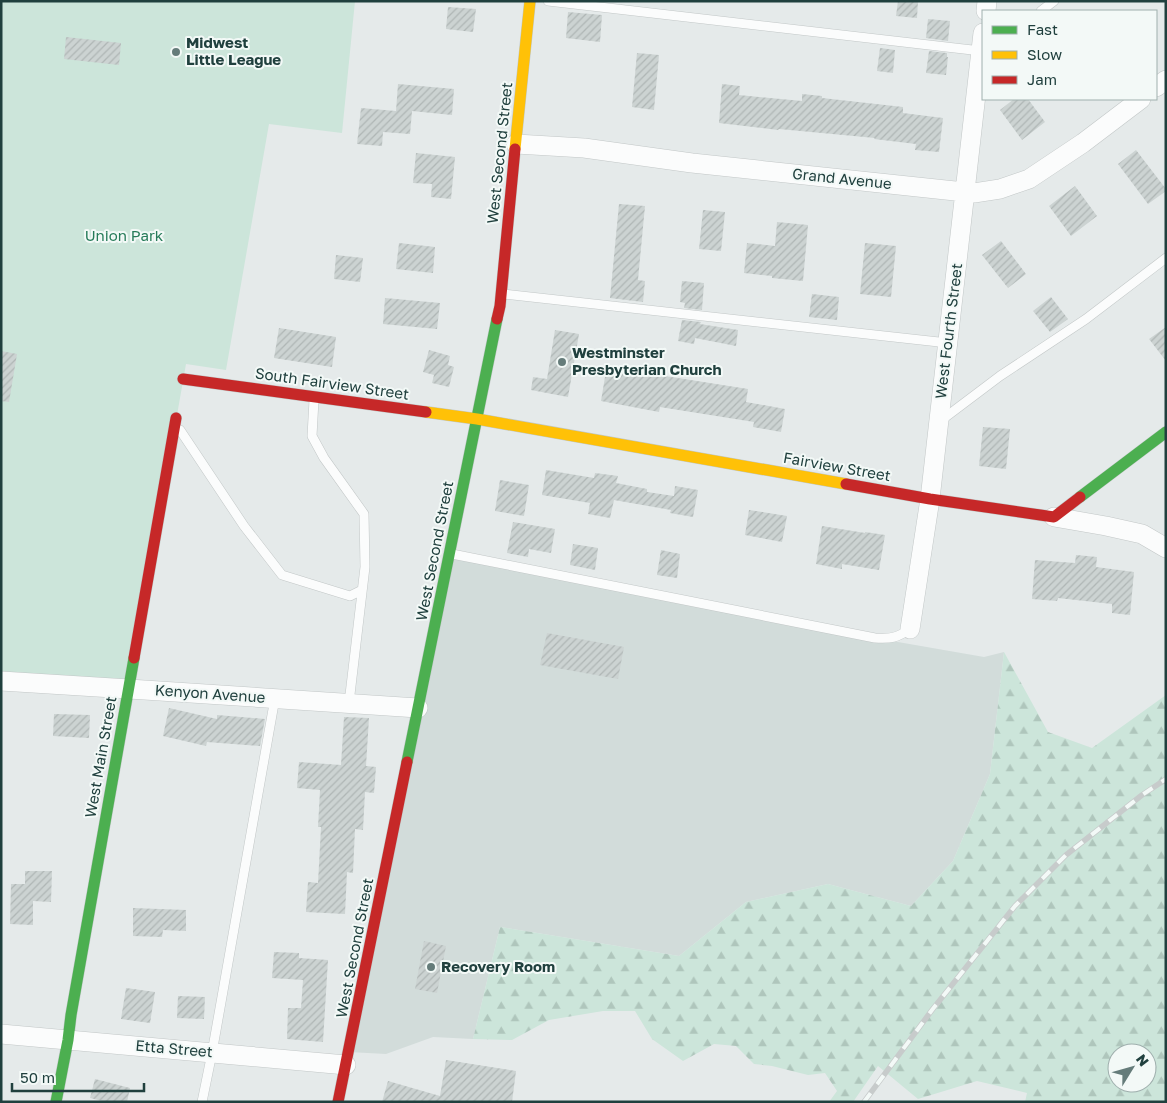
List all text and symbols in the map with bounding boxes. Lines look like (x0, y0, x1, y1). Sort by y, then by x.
legend (982, 10, 1157, 100)
text: Fast (1027, 20, 1058, 38)
place label: Midwest Little League (186, 33, 281, 68)
text: Slow (1027, 45, 1062, 63)
marker: Midwest Little League (170, 46, 182, 58)
text: Jam (1027, 70, 1057, 88)
street label: West Second Street (483, 81, 515, 225)
street label: Grand Avenue (791, 164, 893, 192)
park label: Union Park (85, 226, 164, 244)
street label: West Fourth Street (931, 262, 965, 400)
place label: Westminster Presbyterian Church (572, 343, 721, 378)
marker: Westminster Presbyterian Church (556, 356, 568, 368)
street label: South Fairview Street (254, 363, 410, 403)
street label: Fairview Street (782, 448, 892, 484)
street label: West Second Street (412, 479, 456, 622)
street label: Kenyon Avenue (154, 680, 266, 706)
street label: West Main Street (80, 695, 120, 819)
street label: West Second Street (332, 876, 376, 1019)
place label: Recovery Room (441, 957, 555, 975)
marker: Recovery Room (425, 961, 437, 973)
street label: Etta Street (135, 1036, 214, 1060)
north arrow (1107, 1043, 1157, 1093)
text: N (1133, 1051, 1153, 1069)
scale bar (12, 1060, 145, 1092)
text: 50 m (20, 1068, 55, 1086)

